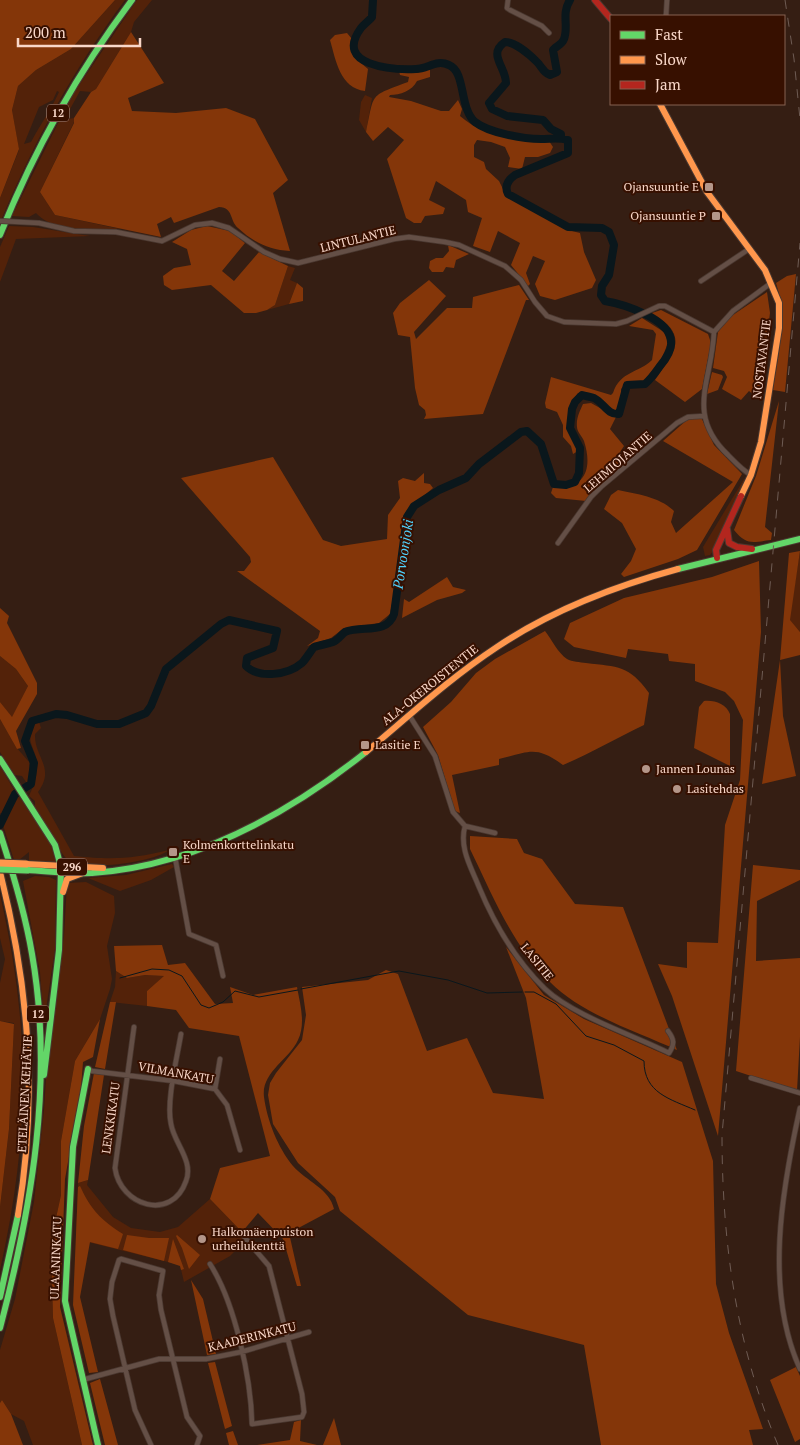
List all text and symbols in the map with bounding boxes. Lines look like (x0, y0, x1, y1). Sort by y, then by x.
scale bar (18, 15, 140, 47)
legend (610, 15, 785, 105)
text: 200 m (25, 22, 66, 42)
text: Fast (655, 24, 683, 44)
text: Slow (655, 49, 688, 69)
text: Jam (655, 74, 681, 94)
road number: 12 (47, 105, 69, 122)
place label: Ojansuuntie E (623, 179, 699, 194)
marker: Ojansuuntie E (703, 181, 715, 193)
place label: Ojansuuntie P (630, 208, 706, 223)
marker: Ojansuuntie P (710, 210, 722, 222)
street label: LINTULANTIE (319, 222, 397, 255)
street label: NOSTAVANTIE (749, 318, 774, 400)
street label: LEHMIOJANTIE (580, 428, 655, 495)
water label: Porvoonjoki (387, 518, 417, 591)
street label: ALA-OKEROISTENTIE (378, 641, 481, 728)
place label: Lasitie E (375, 737, 420, 752)
marker: Lasitie E (359, 739, 371, 751)
place label: Jannen Lounas (656, 761, 735, 776)
marker: Jannen Lounas (640, 763, 652, 775)
place label: Lasitehdas (687, 781, 744, 796)
marker: Lasitehdas (671, 783, 683, 795)
place label: Kolmenkorttelinkatu E (183, 837, 294, 866)
marker: Kolmenkorttelinkatu E (167, 846, 179, 858)
road number: 296 (57, 859, 87, 876)
street label: LASITIE (518, 940, 557, 984)
road number: 12 (27, 1006, 49, 1022)
street label: ETELÄINEN KEHÄTIE (14, 1035, 35, 1153)
street label: VILMANKATU (137, 1058, 215, 1087)
street label: LENKKIKATU (98, 1081, 123, 1155)
street label: ULAANINKATU (47, 1216, 64, 1300)
place label: Halkomäenpuiston urheilukenttä (212, 1224, 313, 1253)
marker: Halkomäenpuiston urheilukenttä (196, 1233, 208, 1245)
street label: KAADERINKATU (206, 1318, 297, 1355)

